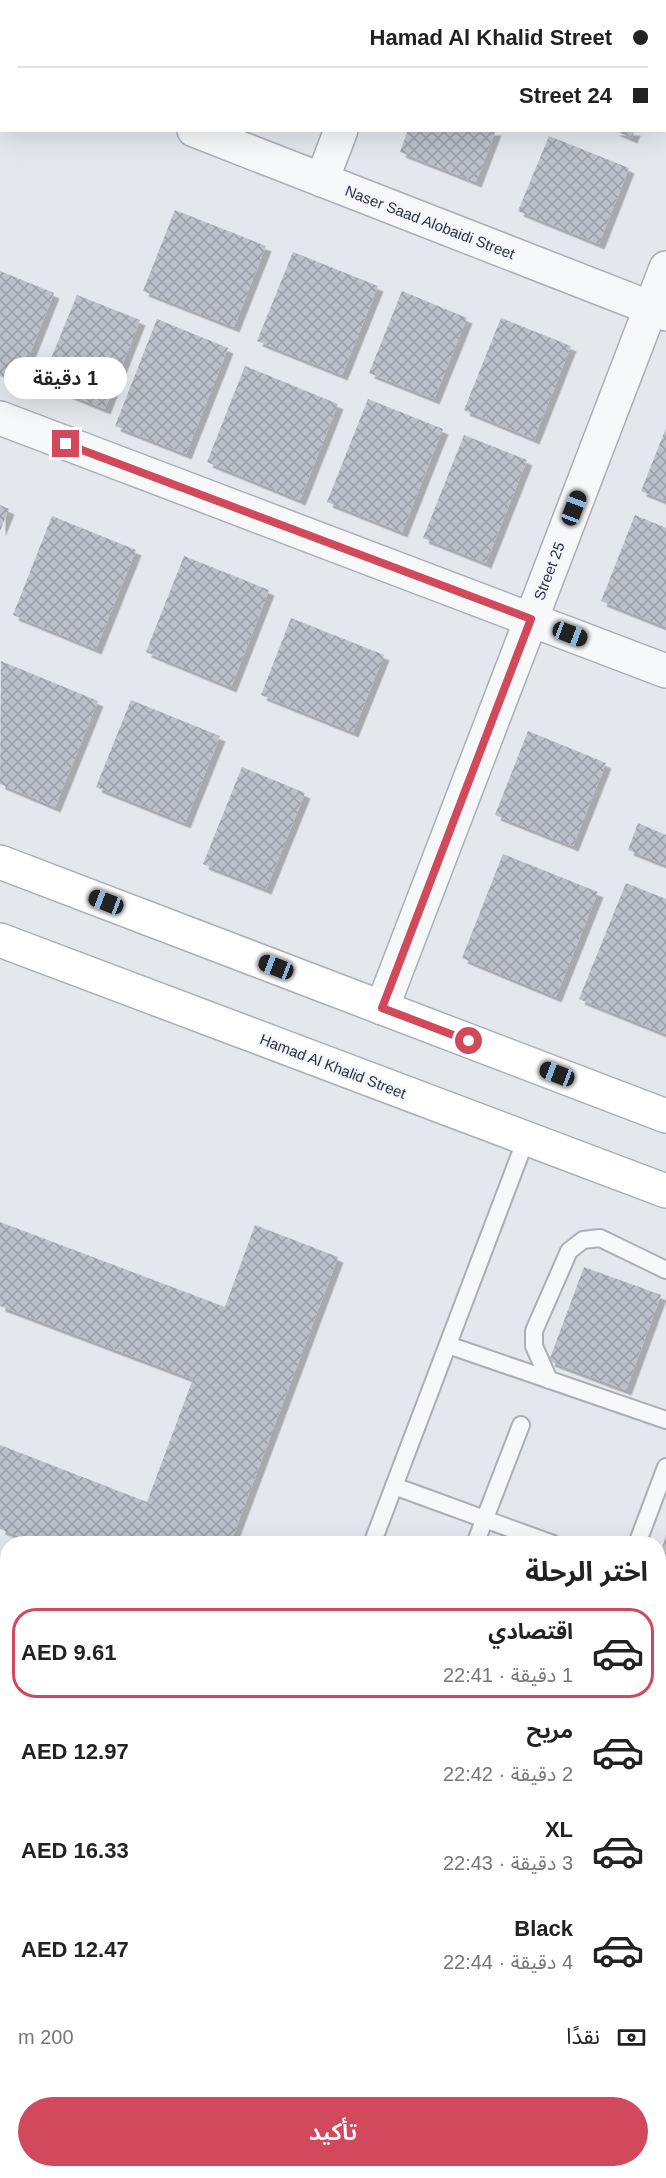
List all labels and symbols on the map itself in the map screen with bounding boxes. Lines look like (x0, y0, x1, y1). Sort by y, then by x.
street label: Naser Saad Alobaidi Street (343, 182, 518, 263)
callout: 1 دقيقة (4, 357, 128, 399)
route end (52, 430, 79, 457)
car (559, 488, 589, 528)
street label: Street 25 (530, 540, 568, 602)
car (550, 619, 590, 649)
car (86, 887, 126, 917)
car (256, 952, 296, 982)
route start (455, 1027, 482, 1054)
street label: Hamad Al Khalid Street (258, 1030, 409, 1102)
car (537, 1059, 577, 1089)

